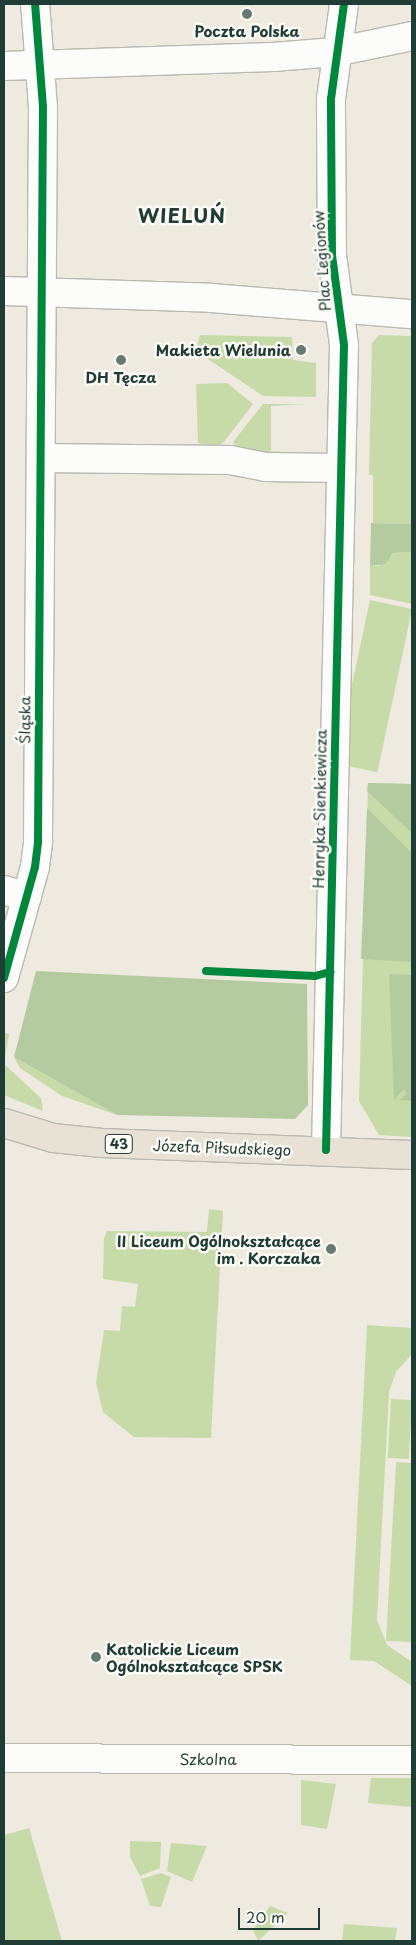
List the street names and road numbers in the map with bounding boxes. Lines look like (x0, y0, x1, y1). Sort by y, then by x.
street label: Plac Legionów (308, 210, 334, 312)
street label: Śląska (15, 696, 33, 744)
street label: Henryka Sienkiewicza (309, 729, 329, 889)
road number: 43 (104, 1132, 134, 1156)
street label: Józefa Piłsudskiego (153, 1136, 291, 1158)
street label: Szkolna (179, 1750, 237, 1768)

